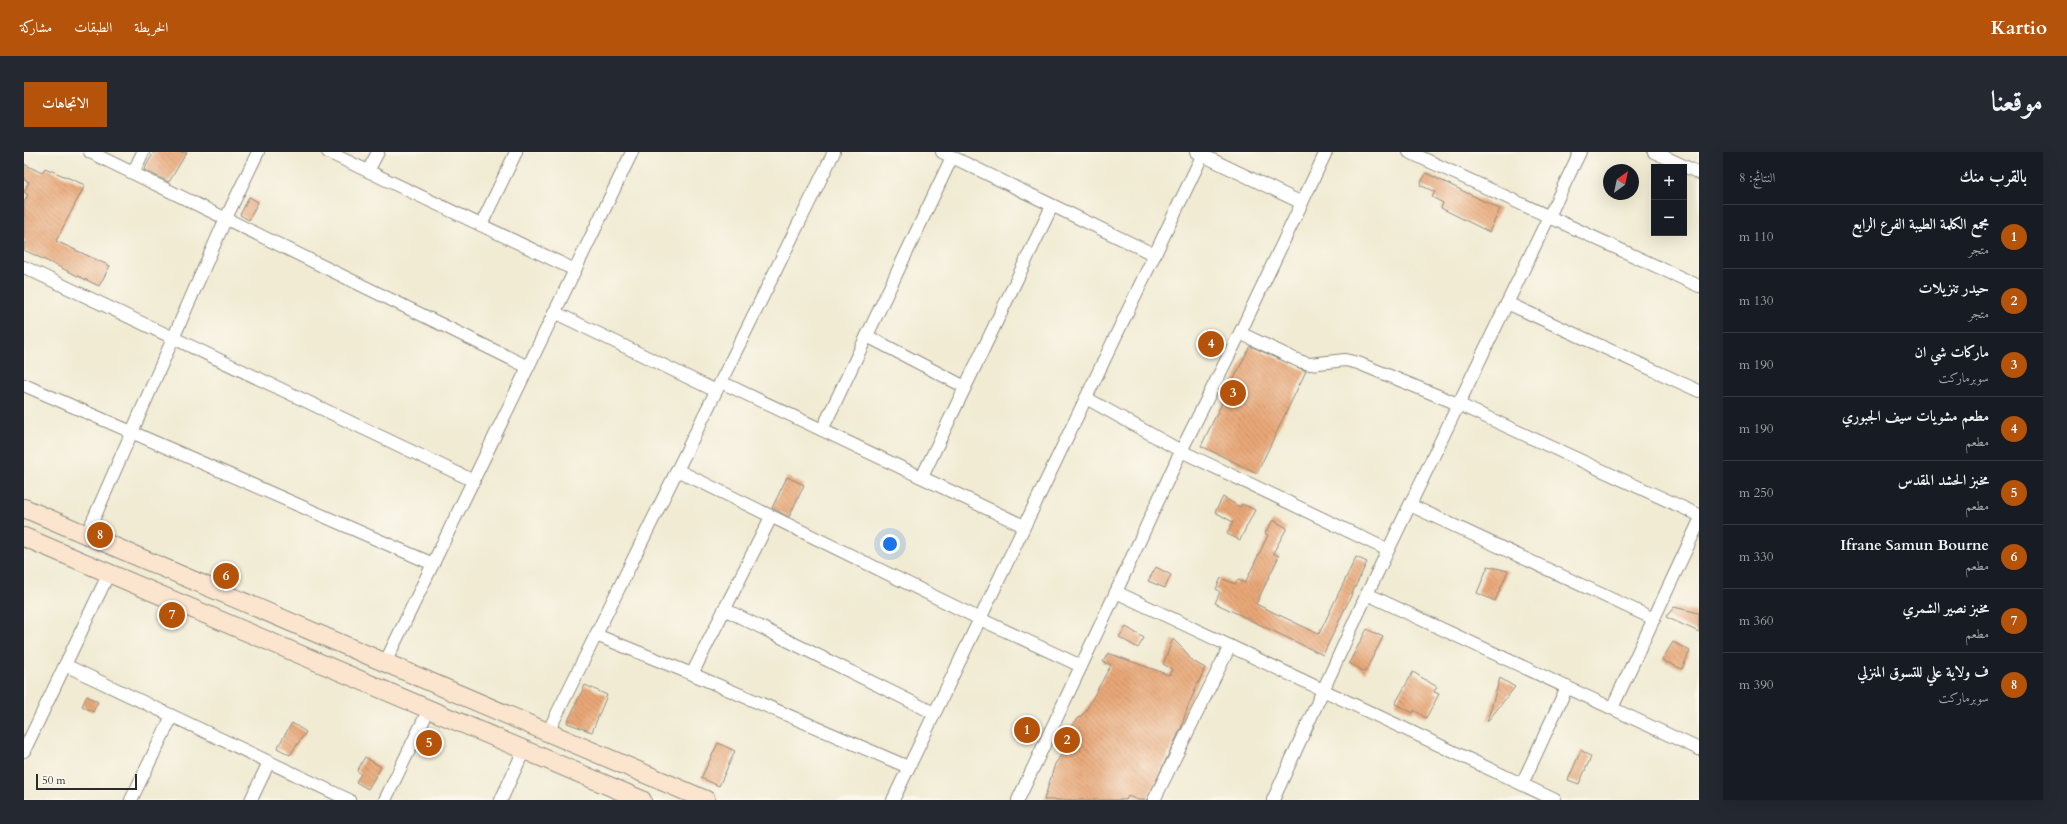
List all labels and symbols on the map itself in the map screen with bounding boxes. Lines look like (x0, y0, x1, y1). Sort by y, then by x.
north arrow (1603, 164, 1639, 200)
pin: 4 (1198, 329, 1224, 359)
pin: 3 (1220, 378, 1246, 408)
pin: 8 (87, 520, 113, 550)
your location (880, 534, 900, 554)
pin: 6 (213, 561, 239, 591)
pin: 7 (159, 600, 185, 630)
pin: 1 (1014, 715, 1040, 745)
pin: 2 (1054, 725, 1080, 755)
pin: 5 (416, 728, 442, 758)
scale bar (36, 772, 137, 791)

